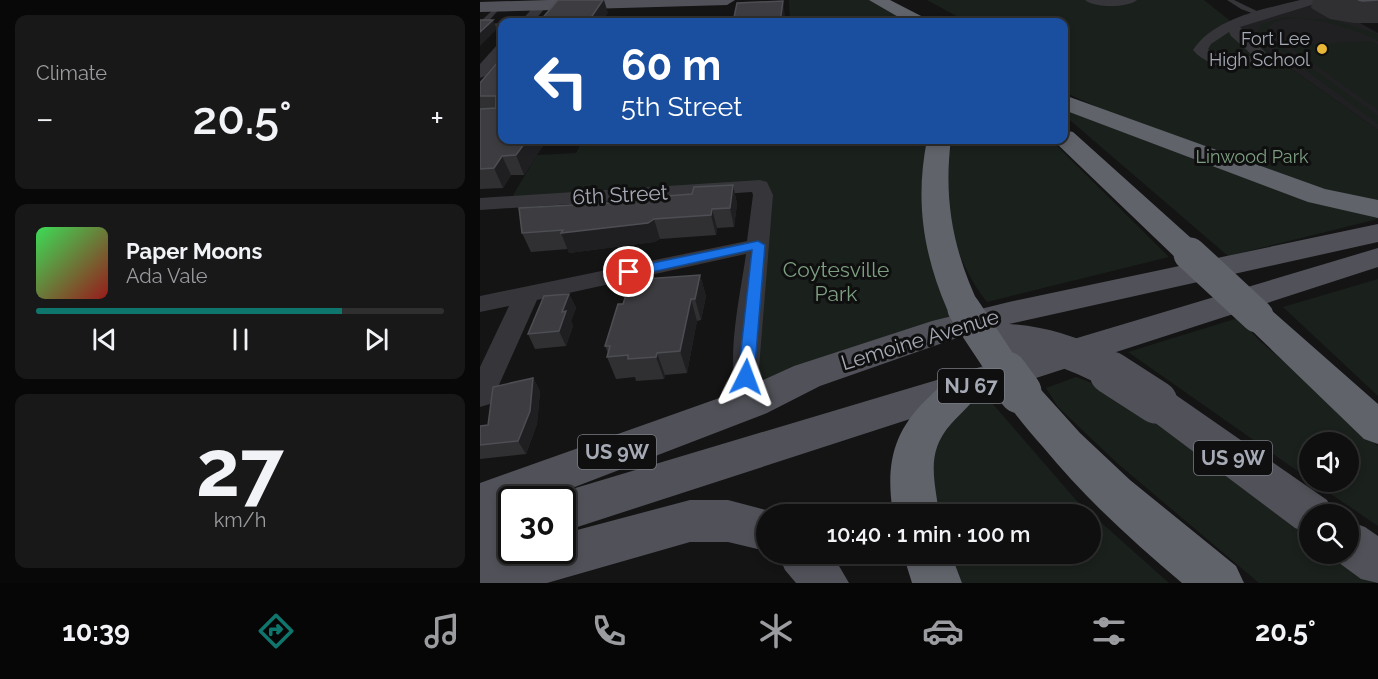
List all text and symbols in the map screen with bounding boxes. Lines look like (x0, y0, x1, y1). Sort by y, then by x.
place label: Fort Lee High School (1209, 28, 1310, 70)
text: 60 m (621, 41, 721, 90)
icon: left (522, 42, 600, 120)
marker: Fort Lee High School (1315, 42, 1329, 56)
text: Climate (36, 61, 107, 85)
text: 5th Street (621, 91, 742, 122)
text: 20.5° (192, 92, 292, 145)
text: − (36, 99, 54, 138)
text: + (430, 99, 444, 138)
park label: Linwood Park (1196, 146, 1309, 167)
street label: 6th Street (572, 180, 668, 209)
text: Paper Moons (126, 238, 262, 264)
pin (603, 246, 654, 297)
icon: arrive (612, 255, 645, 288)
park label: Coytesville Park (783, 257, 889, 306)
text: Ada Vale (126, 264, 208, 288)
street label: Lemoine Avenue (838, 304, 1002, 375)
icon: previous (88, 323, 121, 356)
icon: pause (224, 323, 257, 356)
icon: next (360, 323, 393, 356)
position arrow (714, 345, 778, 409)
road number: NJ 67 (938, 369, 1004, 403)
text: 27 (196, 423, 284, 514)
map controls (1299, 432, 1359, 564)
button: sound (1299, 432, 1359, 492)
road number: US 9W (578, 435, 656, 469)
road number: US 9W (1194, 441, 1272, 475)
speed limit sign: 30 (498, 486, 576, 564)
button: search (1299, 504, 1359, 564)
text: km/h (214, 508, 266, 532)
text: 10:40 · 1 min · 100 m (827, 521, 1030, 547)
icon: directions (255, 610, 297, 652)
icon: music (421, 610, 463, 652)
icon: phone (588, 610, 630, 652)
icon: climate (755, 610, 797, 652)
icon: car (922, 610, 964, 652)
icon: filters (1088, 610, 1130, 652)
text: 10:39 (62, 616, 130, 647)
text: 20.5° (1255, 616, 1316, 647)

